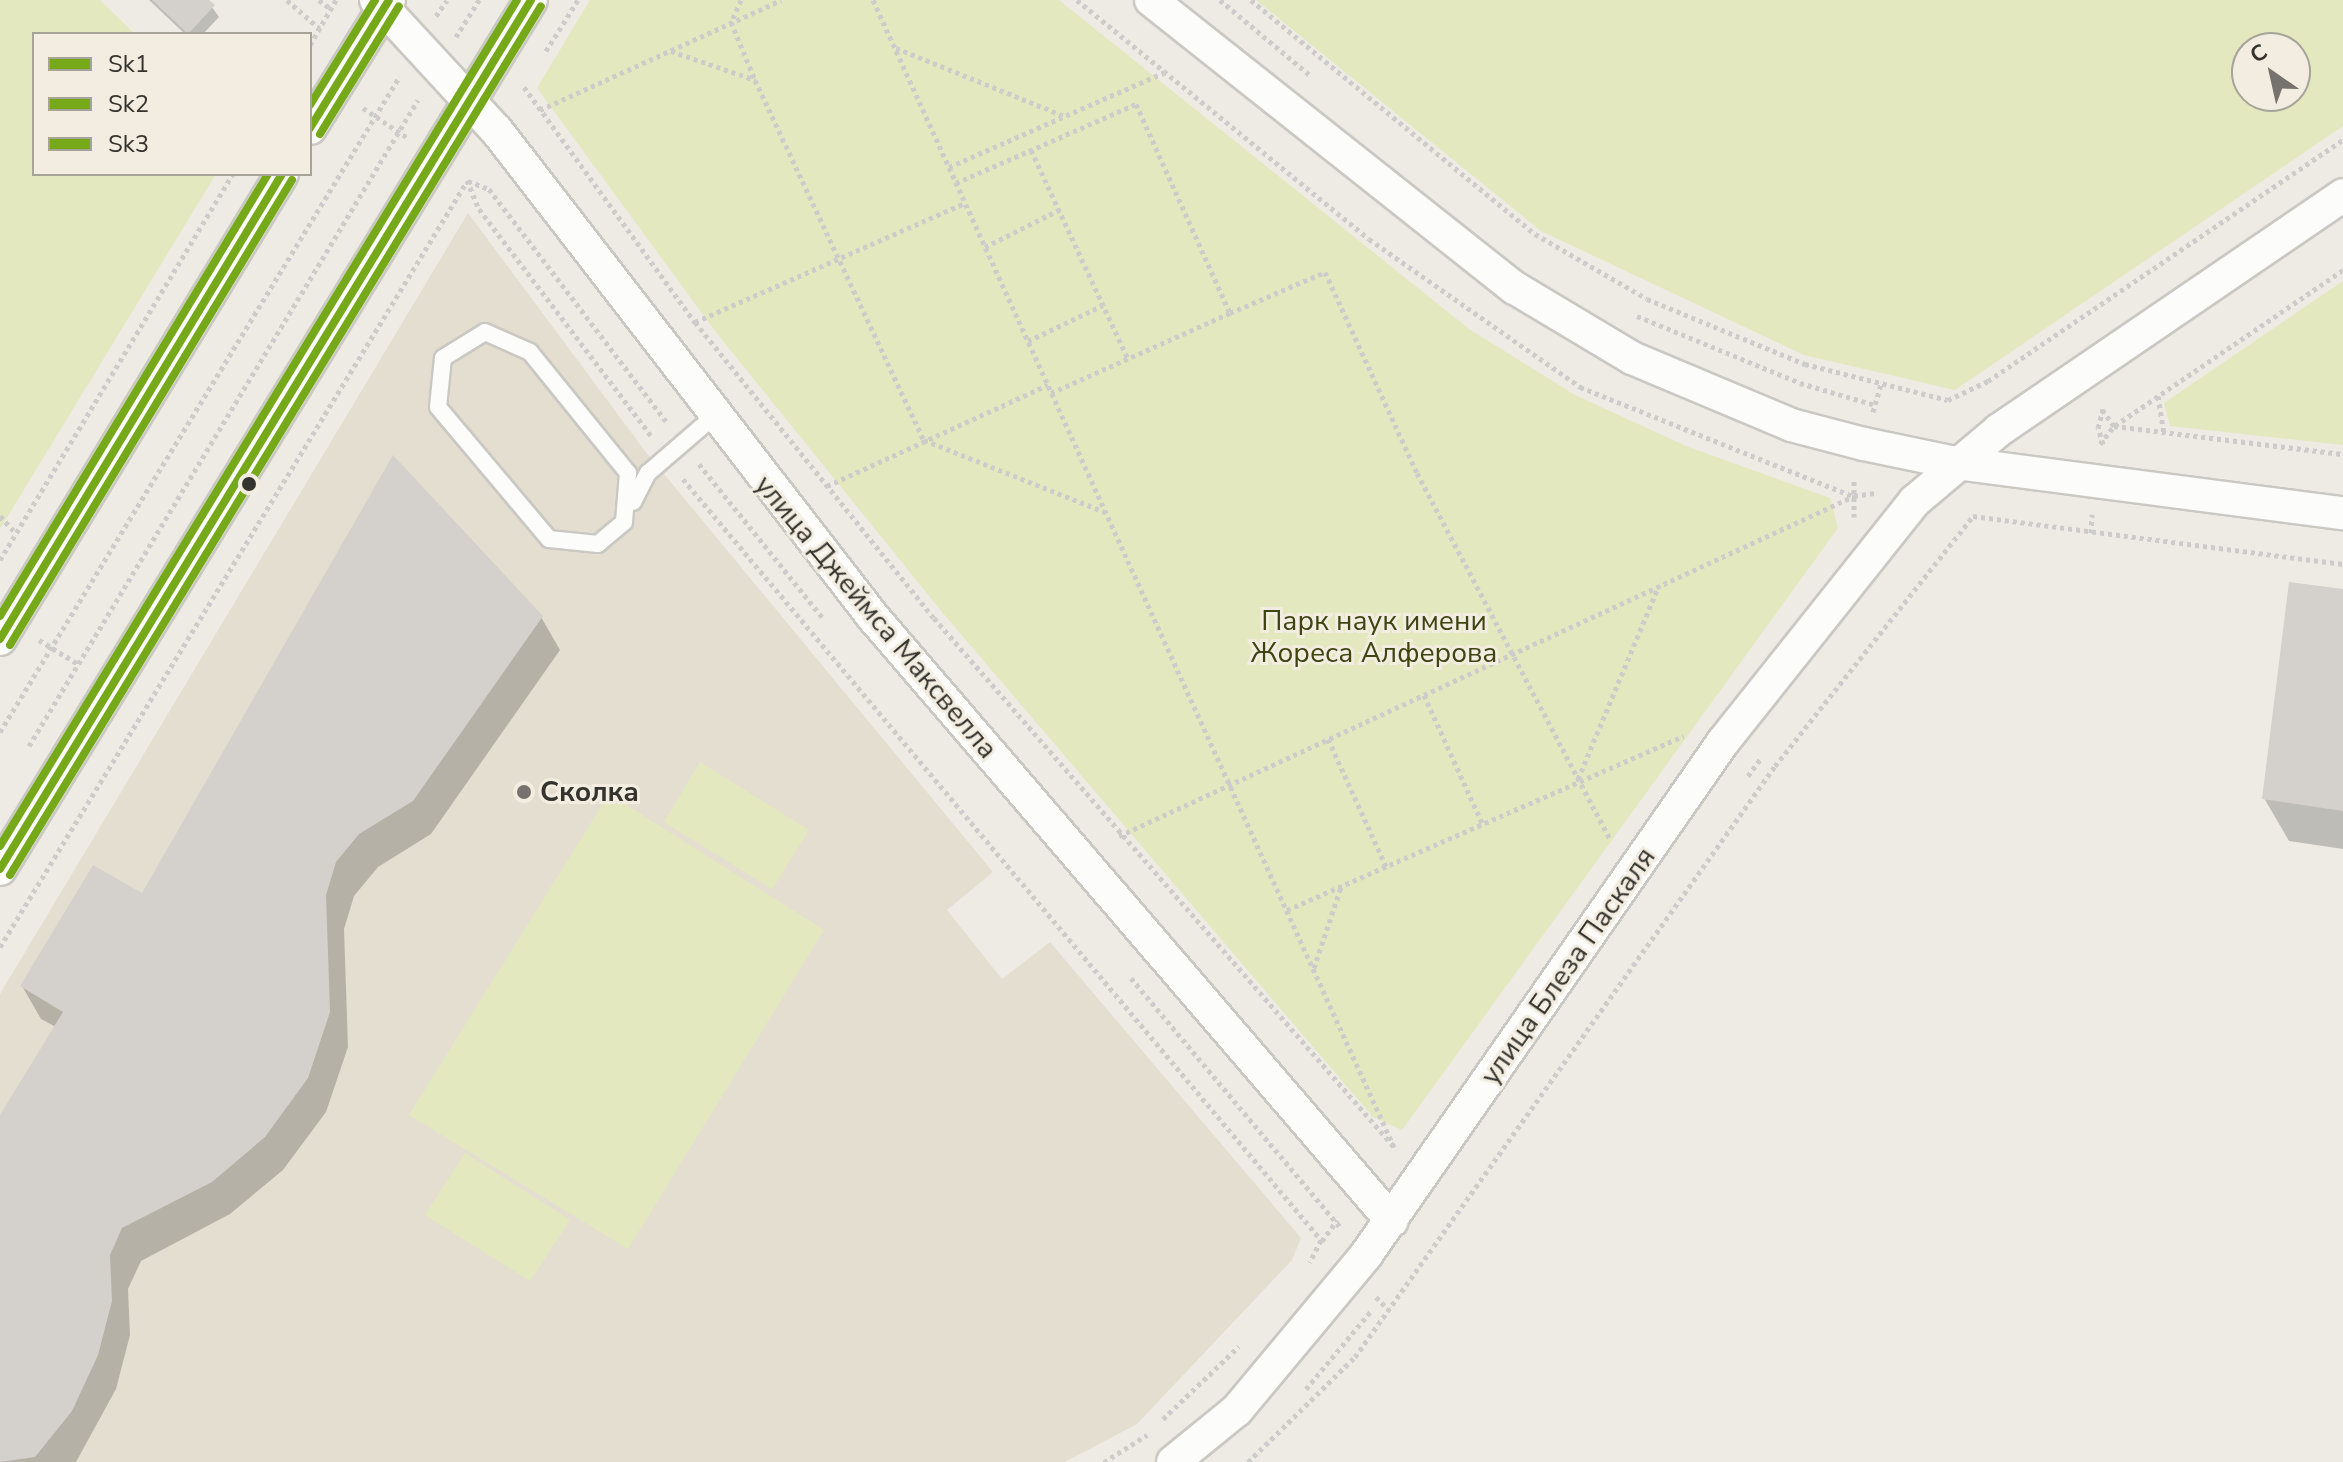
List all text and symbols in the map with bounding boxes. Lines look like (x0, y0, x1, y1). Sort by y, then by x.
legend (32, 32, 312, 176)
north arrow (2231, 32, 2311, 112)
text: С (2244, 37, 2273, 70)
text: Sk1 (108, 48, 149, 80)
text: Sk2 (108, 88, 149, 120)
text: Sk3 (108, 128, 149, 160)
street label: улица Джеймса Максвелла (748, 469, 1004, 765)
unlabelled marker (241, 476, 257, 492)
park label: Парк наук имени Жореса Алферова (1251, 604, 1497, 670)
place label: Сколка (540, 775, 639, 809)
marker: Сколка (515, 783, 533, 801)
street label: улица Блеза Паскаля (1473, 841, 1663, 1091)

